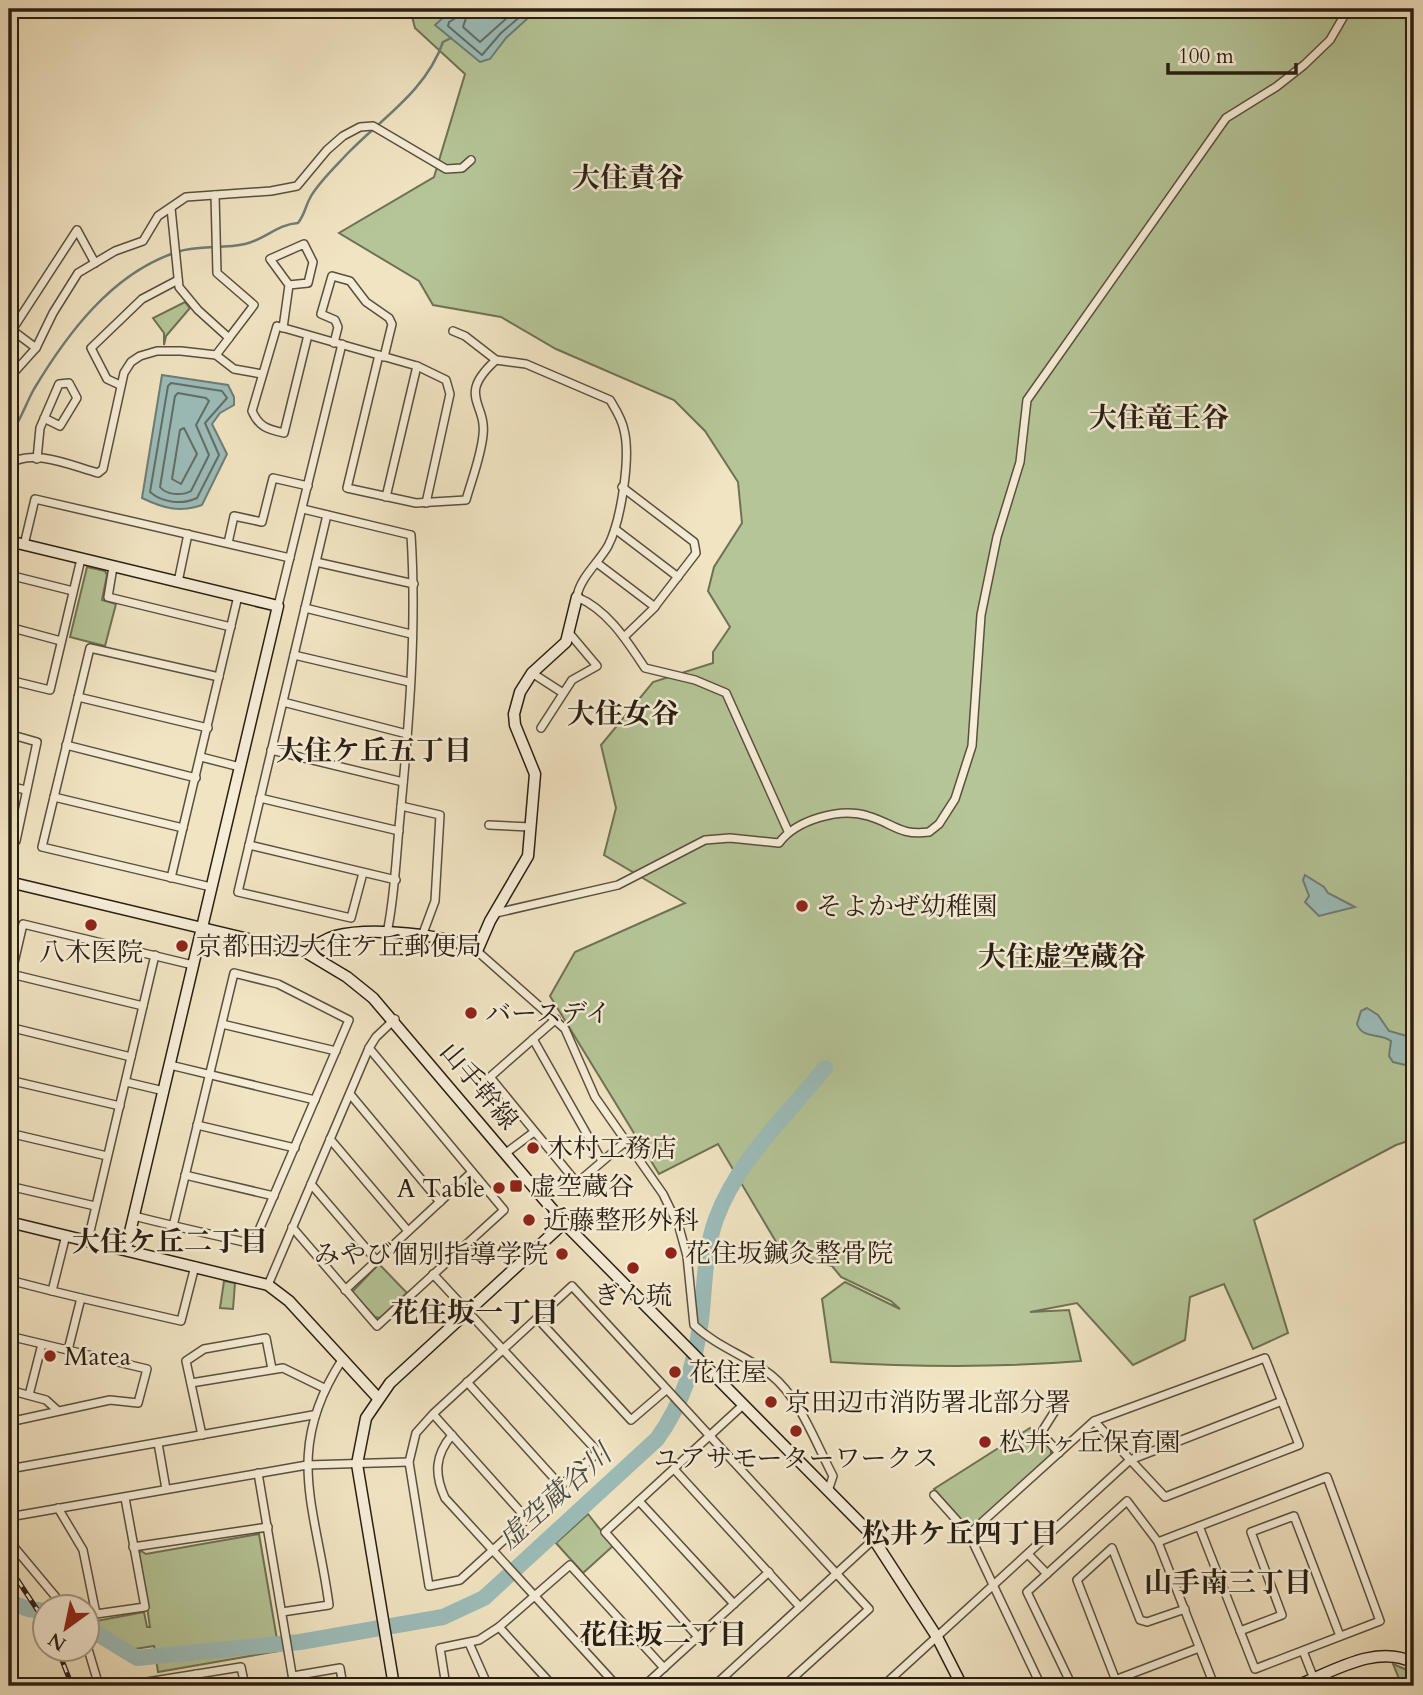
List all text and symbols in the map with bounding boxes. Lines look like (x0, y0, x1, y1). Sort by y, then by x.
scale bar (1168, 32, 1295, 76)
text: 100 m (1178, 42, 1234, 71)
district label: 大住責谷 (572, 159, 684, 197)
district label: 大住竜王谷 (1089, 399, 1229, 437)
district label: 大住女谷 (567, 695, 679, 733)
district label: 大住ケ丘五丁目 (276, 732, 472, 770)
place label: そよかぜ幼稚園 (816, 889, 998, 924)
marker: そよかぜ幼稚園 (794, 898, 810, 914)
marker: 八木医院 (83, 917, 99, 933)
place label: 京都田辺大住ケ丘郵便局 (196, 929, 482, 964)
place label: 八木医院 (39, 935, 143, 970)
marker: 京都田辺大住ケ丘郵便局 (174, 938, 190, 954)
district label: 大住虚空蔵谷 (978, 938, 1146, 976)
place label: バースデイ (485, 996, 611, 1031)
marker: バースデイ (463, 1005, 479, 1021)
street label: 山手幹線 (432, 1035, 526, 1137)
place label: 木村工務店 (547, 1131, 677, 1166)
marker: 木村工務店 (525, 1140, 541, 1156)
place label: 虚空蔵谷 (530, 1169, 634, 1204)
place label: A Table (397, 1171, 485, 1206)
marker: 虚空蔵谷 (508, 1178, 524, 1194)
marker: A Table (491, 1180, 507, 1196)
place label: 近藤整形外科 (543, 1203, 699, 1238)
marker: 近藤整形外科 (521, 1212, 537, 1228)
district label: 大住ケ丘二丁目 (72, 1223, 268, 1261)
place label: 花住坂鍼灸整骨院 (685, 1236, 893, 1271)
place label: みやび個別指導学院 (314, 1237, 548, 1272)
marker: 花住坂鍼灸整骨院 (663, 1245, 679, 1261)
marker: みやび個別指導学院 (554, 1246, 570, 1262)
marker: ぎん琉 (625, 1260, 641, 1276)
place label: ぎん琉 (594, 1278, 672, 1313)
district label: 花住坂一丁目 (391, 1294, 559, 1332)
place label: Matea (64, 1339, 131, 1374)
marker: Matea (42, 1348, 58, 1364)
place label: 花住屋 (689, 1355, 767, 1390)
marker: 花住屋 (667, 1364, 683, 1380)
place label: 京田辺市消防署北部分署 (785, 1385, 1071, 1420)
marker: 京田辺市消防署北部分署 (763, 1394, 779, 1410)
marker: ユアサモーターワークス (788, 1423, 804, 1439)
place label: 松井ヶ丘保育園 (999, 1425, 1181, 1460)
water label: 虚空蔵谷川 (490, 1434, 622, 1558)
marker: 松井ヶ丘保育園 (977, 1434, 993, 1450)
place label: ユアサモーターワークス (654, 1441, 938, 1476)
district label: 松井ケ丘四丁目 (862, 1515, 1058, 1553)
district label: 山手南三丁目 (1144, 1564, 1312, 1602)
north arrow (32, 1594, 102, 1664)
district label: 花住坂二丁目 (579, 1616, 747, 1654)
text: N (43, 1626, 71, 1657)

